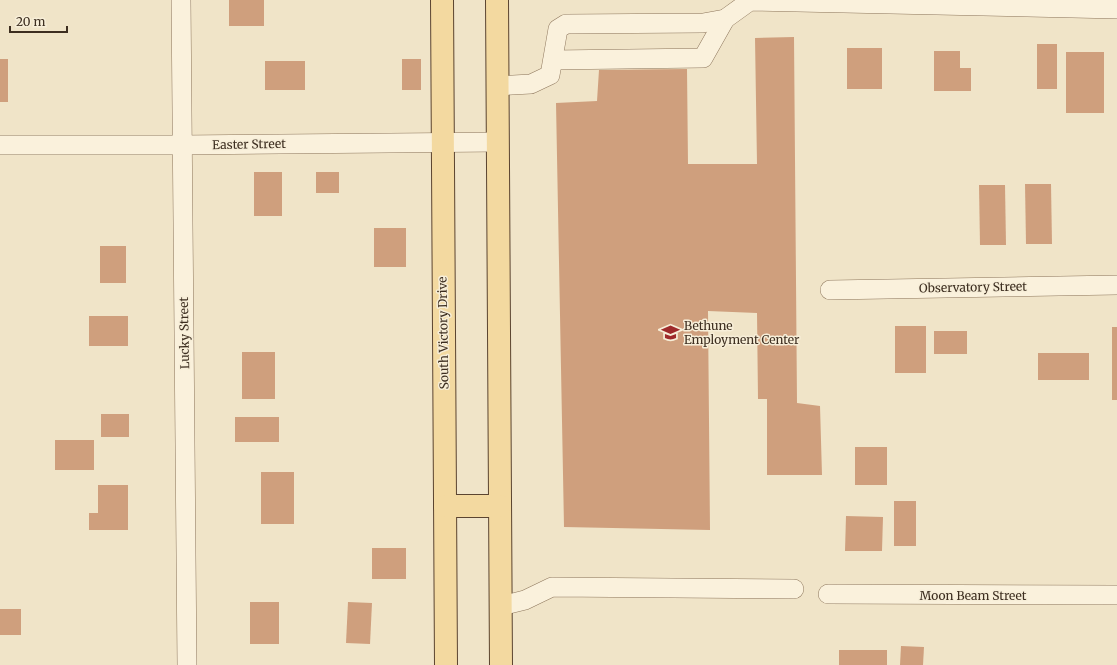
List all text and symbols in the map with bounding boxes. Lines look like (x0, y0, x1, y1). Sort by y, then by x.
scale bar (10, 8, 67, 34)
text: 20 m (16, 14, 45, 29)
street label: Easter Street (212, 136, 286, 152)
street label: South Victory Drive (435, 276, 451, 390)
street label: Observatory Street (919, 279, 1027, 295)
street label: Lucky Street (176, 296, 192, 369)
place label: Bethune Employment Center (684, 318, 800, 347)
school or university icon: Bethune Employment Center (661, 322, 681, 342)
street label: Moon Beam Street (919, 588, 1027, 603)

